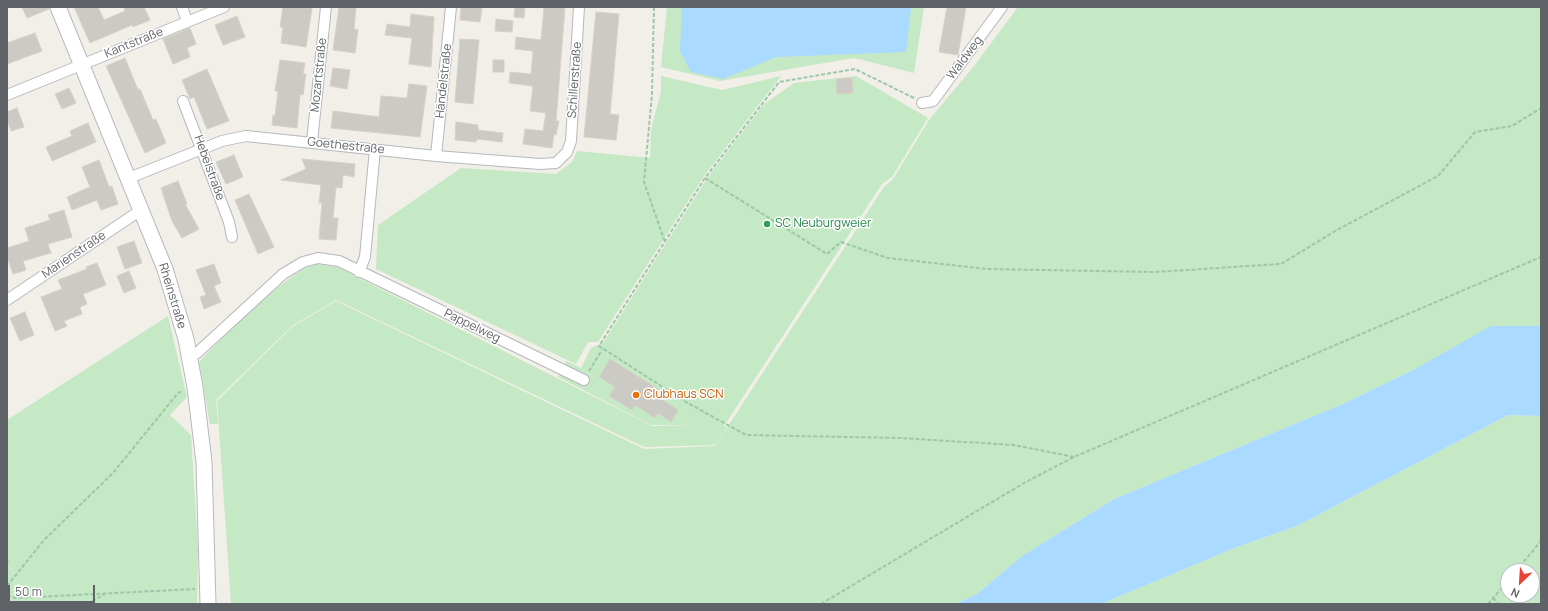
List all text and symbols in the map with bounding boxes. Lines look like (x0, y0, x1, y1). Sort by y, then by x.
street label: Kantstraße (103, 25, 165, 61)
street label: Waldweg (944, 34, 986, 82)
street label: Mozartstraße (308, 37, 330, 113)
street label: Schillerstraße (565, 41, 585, 119)
street label: Händelstraße (433, 43, 455, 119)
street label: Hebelstraße (191, 133, 227, 203)
street label: Goethestraße (307, 135, 385, 157)
place label: SC Neuburgweier (775, 217, 871, 231)
marker: SC Neuburgweier (762, 219, 772, 229)
street label: Marienstraße (39, 228, 109, 282)
street label: Rheinstraße (155, 262, 189, 330)
street label: Pappelweg (442, 306, 502, 346)
place label: Clubhaus SCN (644, 388, 723, 402)
marker: Clubhaus SCN (631, 390, 641, 400)
north arrow (1500, 563, 1540, 603)
scale bar (10, 577, 97, 603)
text: 50 m (15, 583, 42, 600)
text: N (1508, 585, 1522, 602)

